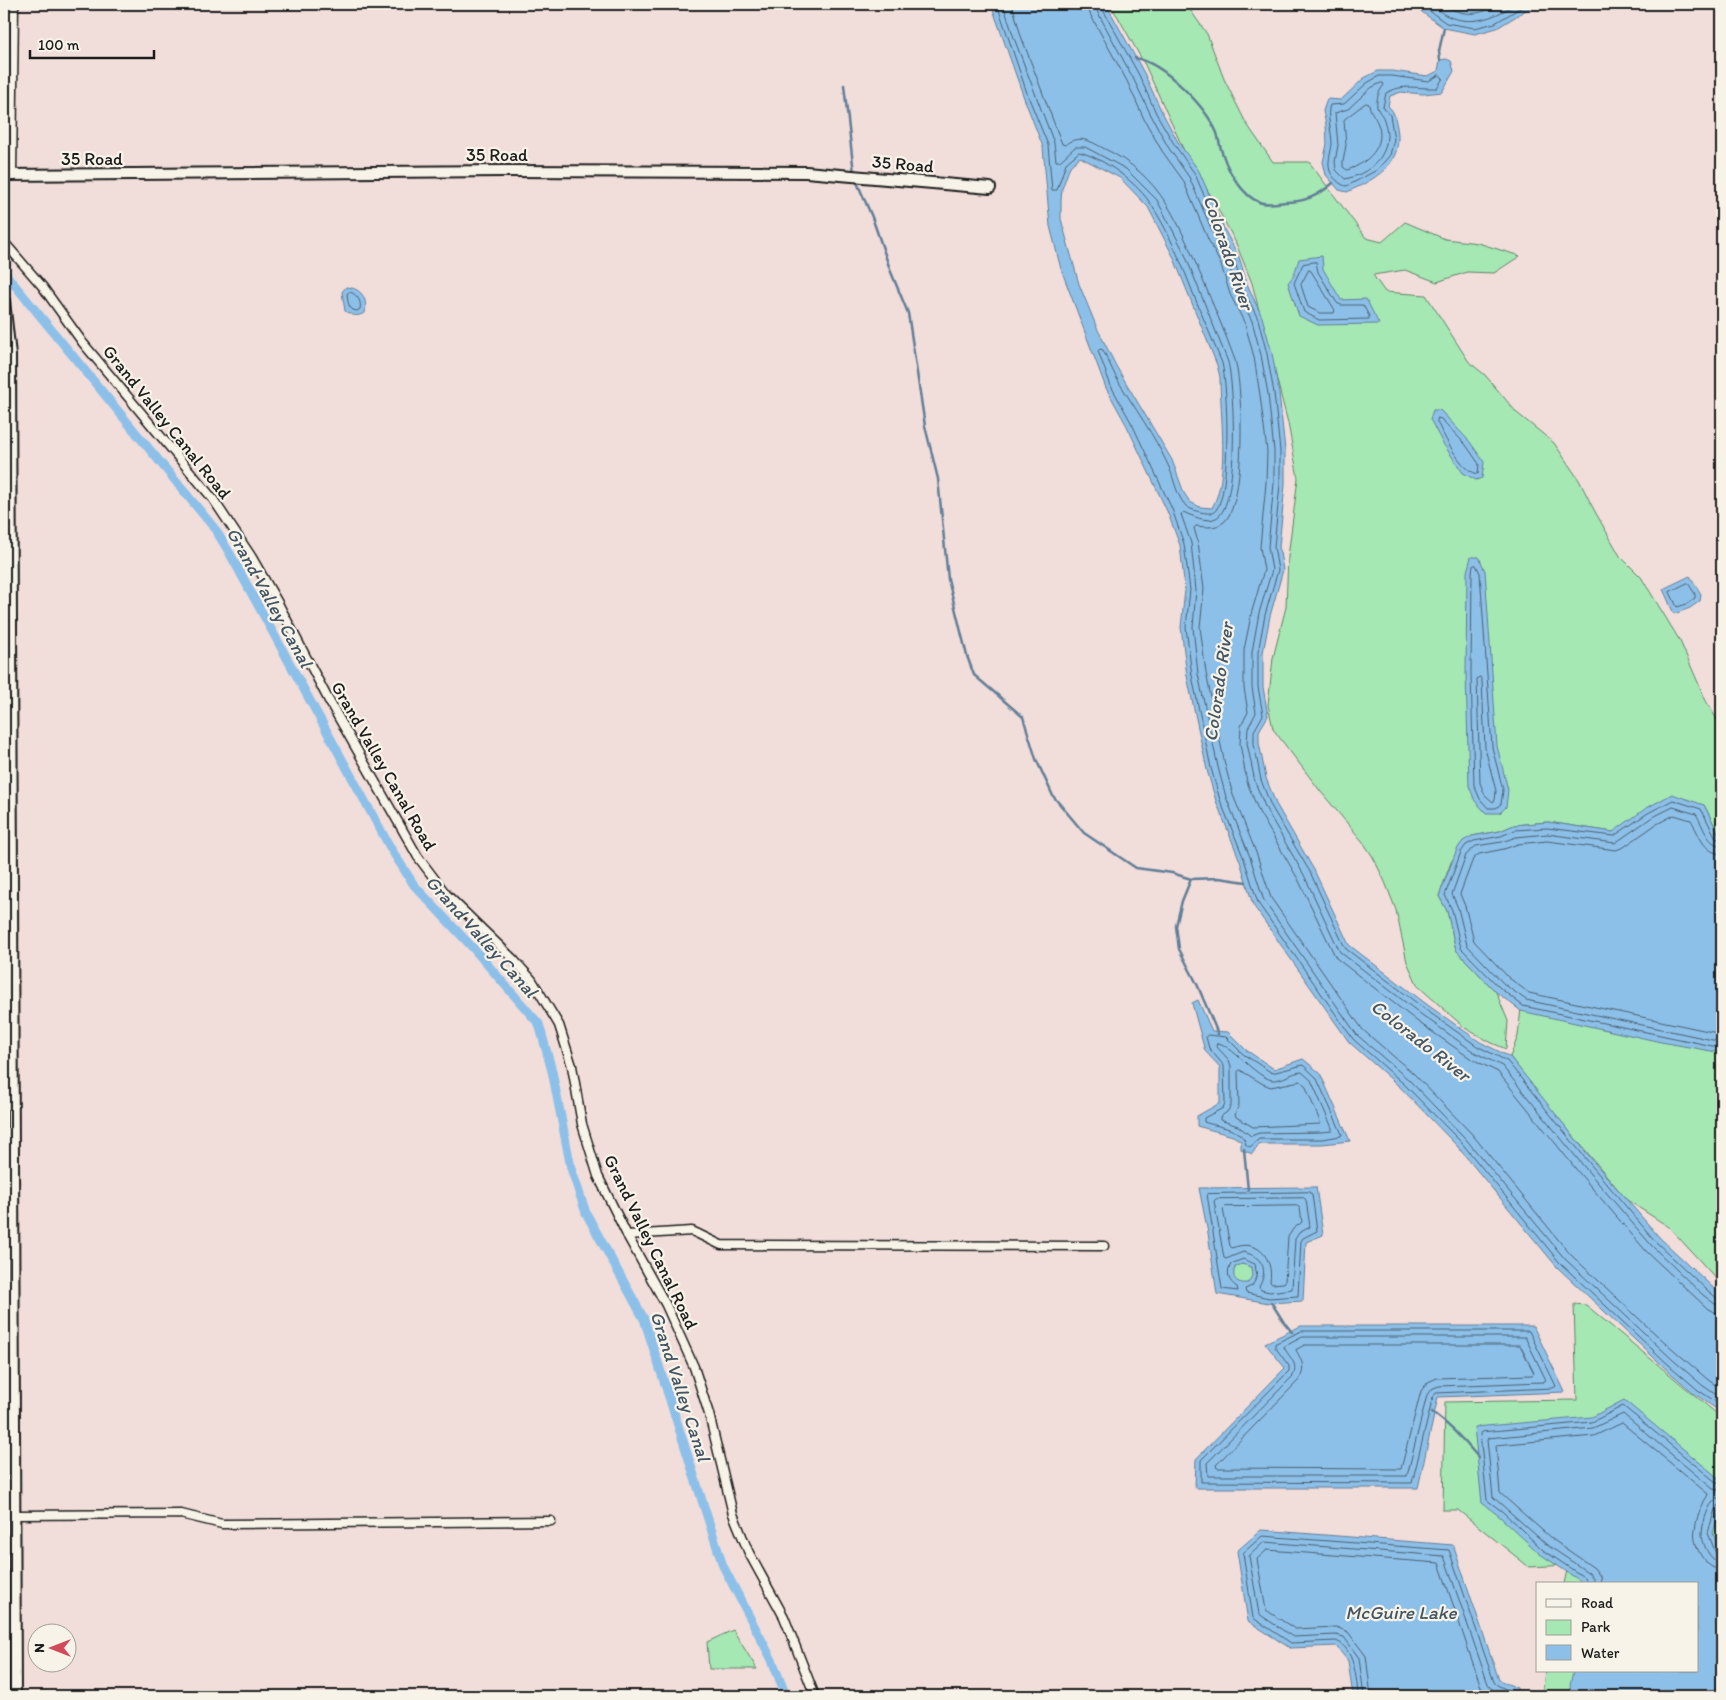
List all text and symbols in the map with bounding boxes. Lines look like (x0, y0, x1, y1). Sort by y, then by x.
scale bar (30, 28, 154, 60)
text: 100 m (38, 36, 80, 54)
street label: 35 Road (466, 144, 528, 166)
street label: 35 Road (61, 148, 123, 170)
street label: 35 Road (871, 150, 935, 178)
water label: Colorado River (1198, 192, 1259, 314)
street label: Grand Valley Canal Road (98, 341, 236, 504)
water label: Grand Valley Canal (222, 523, 318, 673)
water label: Colorado River (1199, 619, 1238, 743)
street label: Grand Valley Canal Road (327, 677, 442, 855)
water label: Grand Valley Canal (421, 870, 544, 1003)
water label: Colorado River (1366, 994, 1476, 1087)
street label: Grand Valley Canal Road (599, 1151, 703, 1333)
water label: Grand Valley Canal (645, 1308, 716, 1466)
legend (1536, 1582, 1698, 1672)
text: Road (1581, 1594, 1614, 1612)
water label: McGuire Lake (1345, 1601, 1458, 1624)
text: Park (1581, 1618, 1611, 1636)
north arrow (28, 1622, 78, 1672)
text: N (31, 1643, 48, 1653)
text: Water (1581, 1644, 1620, 1662)

